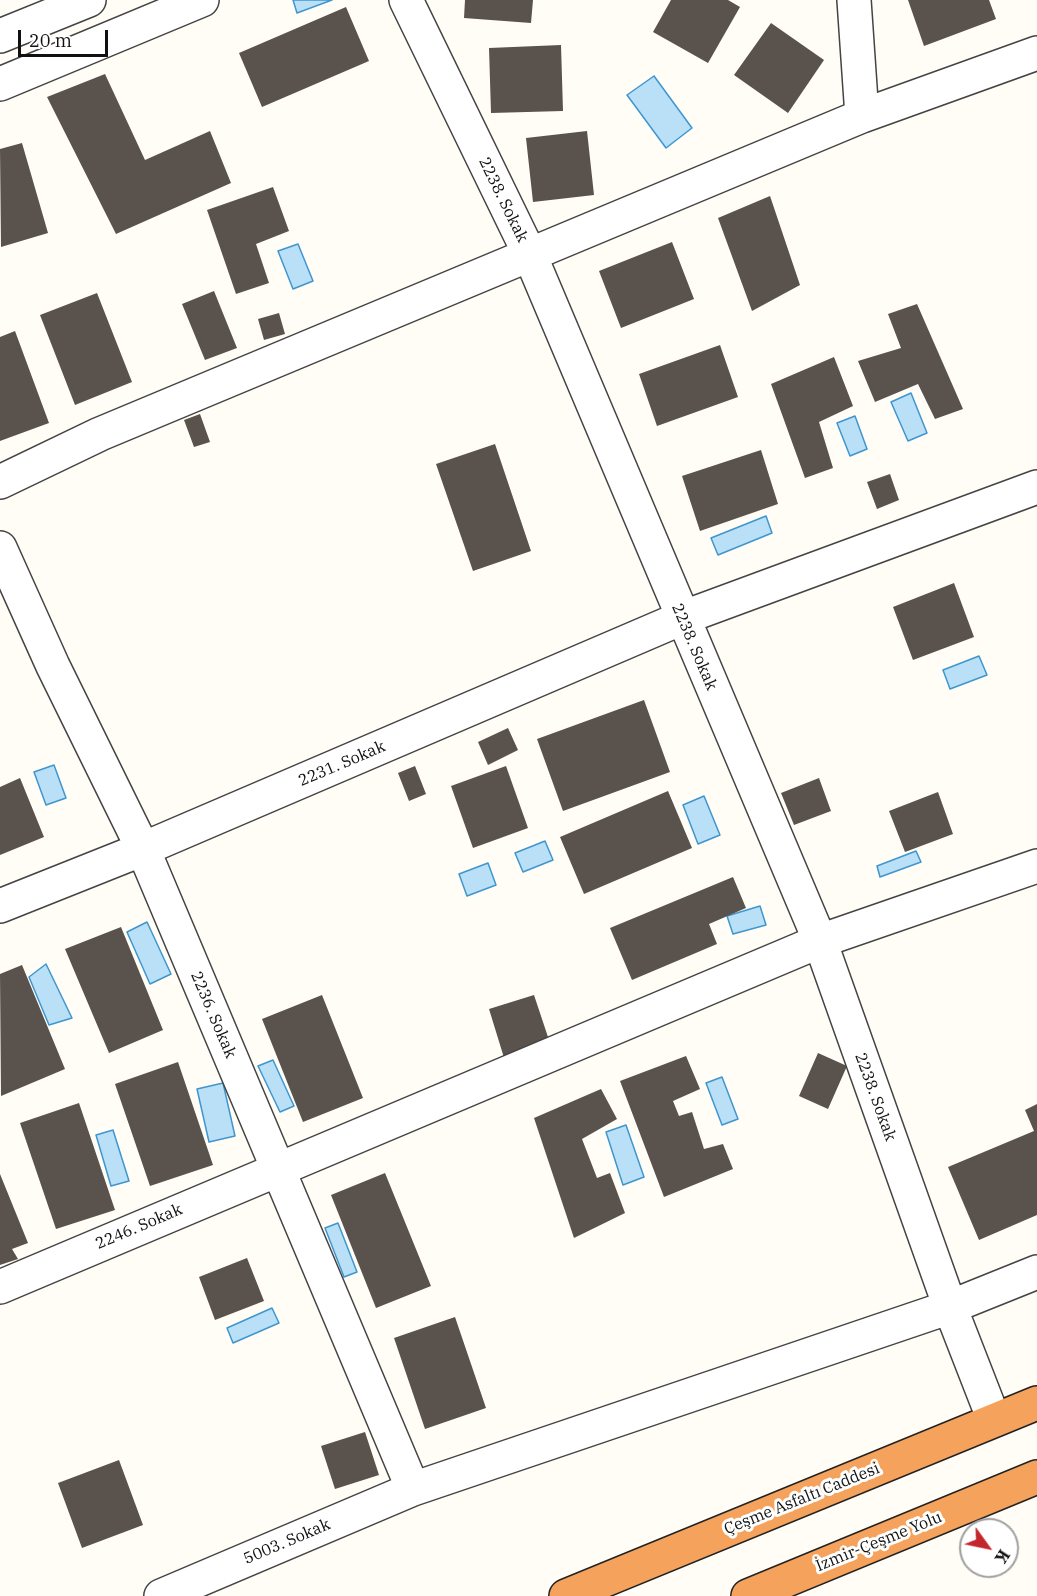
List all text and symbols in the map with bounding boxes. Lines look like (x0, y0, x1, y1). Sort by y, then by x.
scale bar (21, 18, 111, 56)
text: 20 m (29, 29, 72, 52)
street label: 2238. Sokak (474, 154, 532, 246)
street label: 2238. Sokak (667, 601, 721, 693)
street label: 2231. Sokak (296, 737, 388, 791)
street label: 2236. Sokak (186, 969, 240, 1061)
street label: 2238. Sokak (850, 1050, 900, 1144)
street label: 2246. Sokak (93, 1200, 185, 1254)
street label: Çeşme Asfaltı Caddesi (721, 1459, 883, 1539)
street label: İzmir-Çeşme Yolu (813, 1508, 945, 1576)
street label: 5003. Sokak (241, 1515, 333, 1569)
north arrow (959, 1518, 1019, 1578)
text: K (991, 1546, 1014, 1567)

